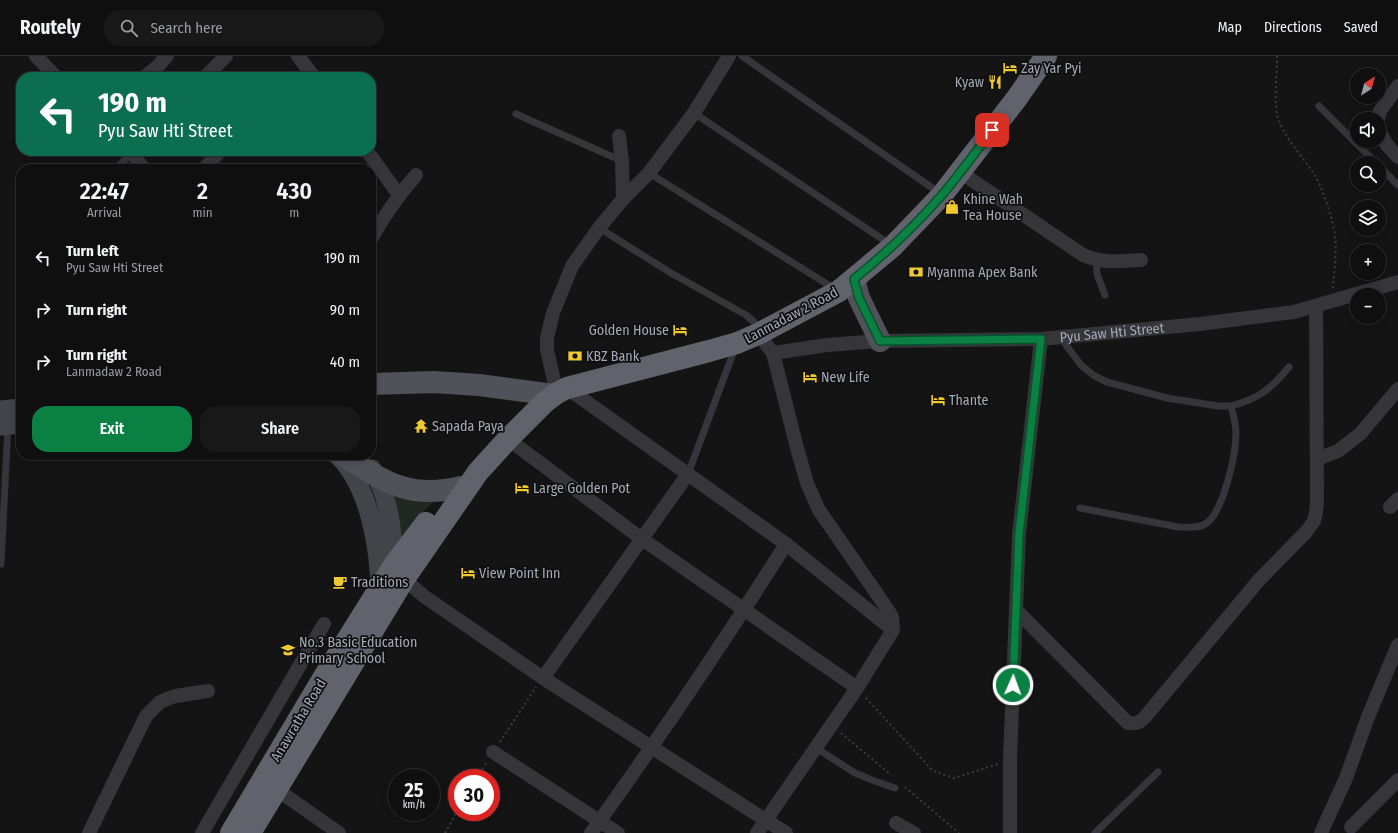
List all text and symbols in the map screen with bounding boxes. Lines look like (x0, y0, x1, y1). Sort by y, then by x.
search box (104, 10, 384, 46)
text: Routely (20, 16, 80, 39)
icon: search (118, 17, 140, 39)
text: Search here (150, 19, 223, 37)
text: Map (1218, 19, 1242, 36)
text: Directions (1264, 19, 1322, 36)
text: Saved (1344, 19, 1378, 36)
hotel icon: Zay Yar Pyi (1002, 60, 1018, 76)
place label: Zay Yar Pyi (1021, 60, 1082, 77)
north arrow (1350, 68, 1386, 104)
map controls (1350, 68, 1386, 324)
place label: Kyaw (955, 74, 984, 91)
restaurant icon: Kyaw (987, 74, 1003, 90)
text: 190 m (98, 86, 167, 119)
icon: left (32, 88, 84, 140)
button: sound (1350, 112, 1386, 148)
pin (975, 113, 1009, 147)
icon: arrive (981, 119, 1003, 141)
text: Pyu Saw Hti Street (98, 120, 233, 142)
button: search (1350, 156, 1386, 192)
text: 22:47 (80, 177, 129, 205)
text: 2 (197, 177, 208, 205)
text: 430 (276, 177, 312, 205)
place label: Khine Wah Tea House (963, 191, 1023, 224)
shop icon: Khine Wah Tea House (944, 199, 960, 215)
button: layers (1350, 200, 1386, 236)
text: Arrival (87, 205, 121, 220)
text: min (192, 205, 213, 220)
text: m (289, 205, 299, 220)
text: Turn left (66, 242, 119, 260)
button: + (1350, 244, 1386, 280)
icon: left (32, 247, 54, 269)
text: 190 m (324, 249, 360, 267)
text: Pyu Saw Hti Street (66, 260, 163, 275)
bank icon: Myanma Apex Bank (908, 264, 924, 280)
place label: Myanma Apex Bank (927, 264, 1038, 281)
street label: Lanmadaw 2 Road (742, 284, 841, 347)
button: − (1350, 288, 1386, 324)
icon: right (32, 299, 54, 321)
text: Turn right (66, 301, 127, 319)
text: 90 m (330, 301, 360, 319)
street label: Pyu Saw Hti Street (1059, 319, 1165, 346)
place label: Golden House (589, 322, 669, 339)
hotel icon: Golden House (672, 322, 688, 338)
text: Turn right (66, 346, 127, 364)
bank icon: KBZ Bank (567, 348, 583, 364)
place label: KBZ Bank (586, 348, 640, 365)
icon: right (32, 351, 54, 373)
text: 40 m (330, 353, 360, 371)
text: Lanmadaw 2 Road (66, 364, 162, 379)
hotel icon: New Life (802, 369, 818, 385)
place label: New Life (821, 369, 870, 386)
hotel icon: Thante (930, 392, 946, 408)
place label: Thante (949, 392, 988, 409)
button: Exit (32, 406, 192, 452)
button: Share (200, 406, 360, 452)
temple icon: Sapada Paya (413, 418, 429, 434)
place label: Sapada Paya (432, 418, 504, 435)
hotel icon: Large Golden Pot (514, 480, 530, 496)
place label: Large Golden Pot (533, 480, 631, 497)
hotel icon: View Point Inn (460, 565, 476, 581)
place label: View Point Inn (479, 565, 561, 582)
cafe icon: Traditions (332, 574, 348, 590)
place label: Traditions (351, 574, 408, 591)
place label: No.3 Basic Education Primary School (299, 634, 417, 667)
school or university icon: No.3 Basic Education Primary School (280, 642, 296, 658)
position arrow (992, 664, 1034, 706)
street label: Anawratha Road (267, 676, 330, 765)
speed limit sign: 30 (448, 769, 500, 821)
text: 25 (404, 778, 424, 802)
text: km/h (403, 799, 425, 811)

